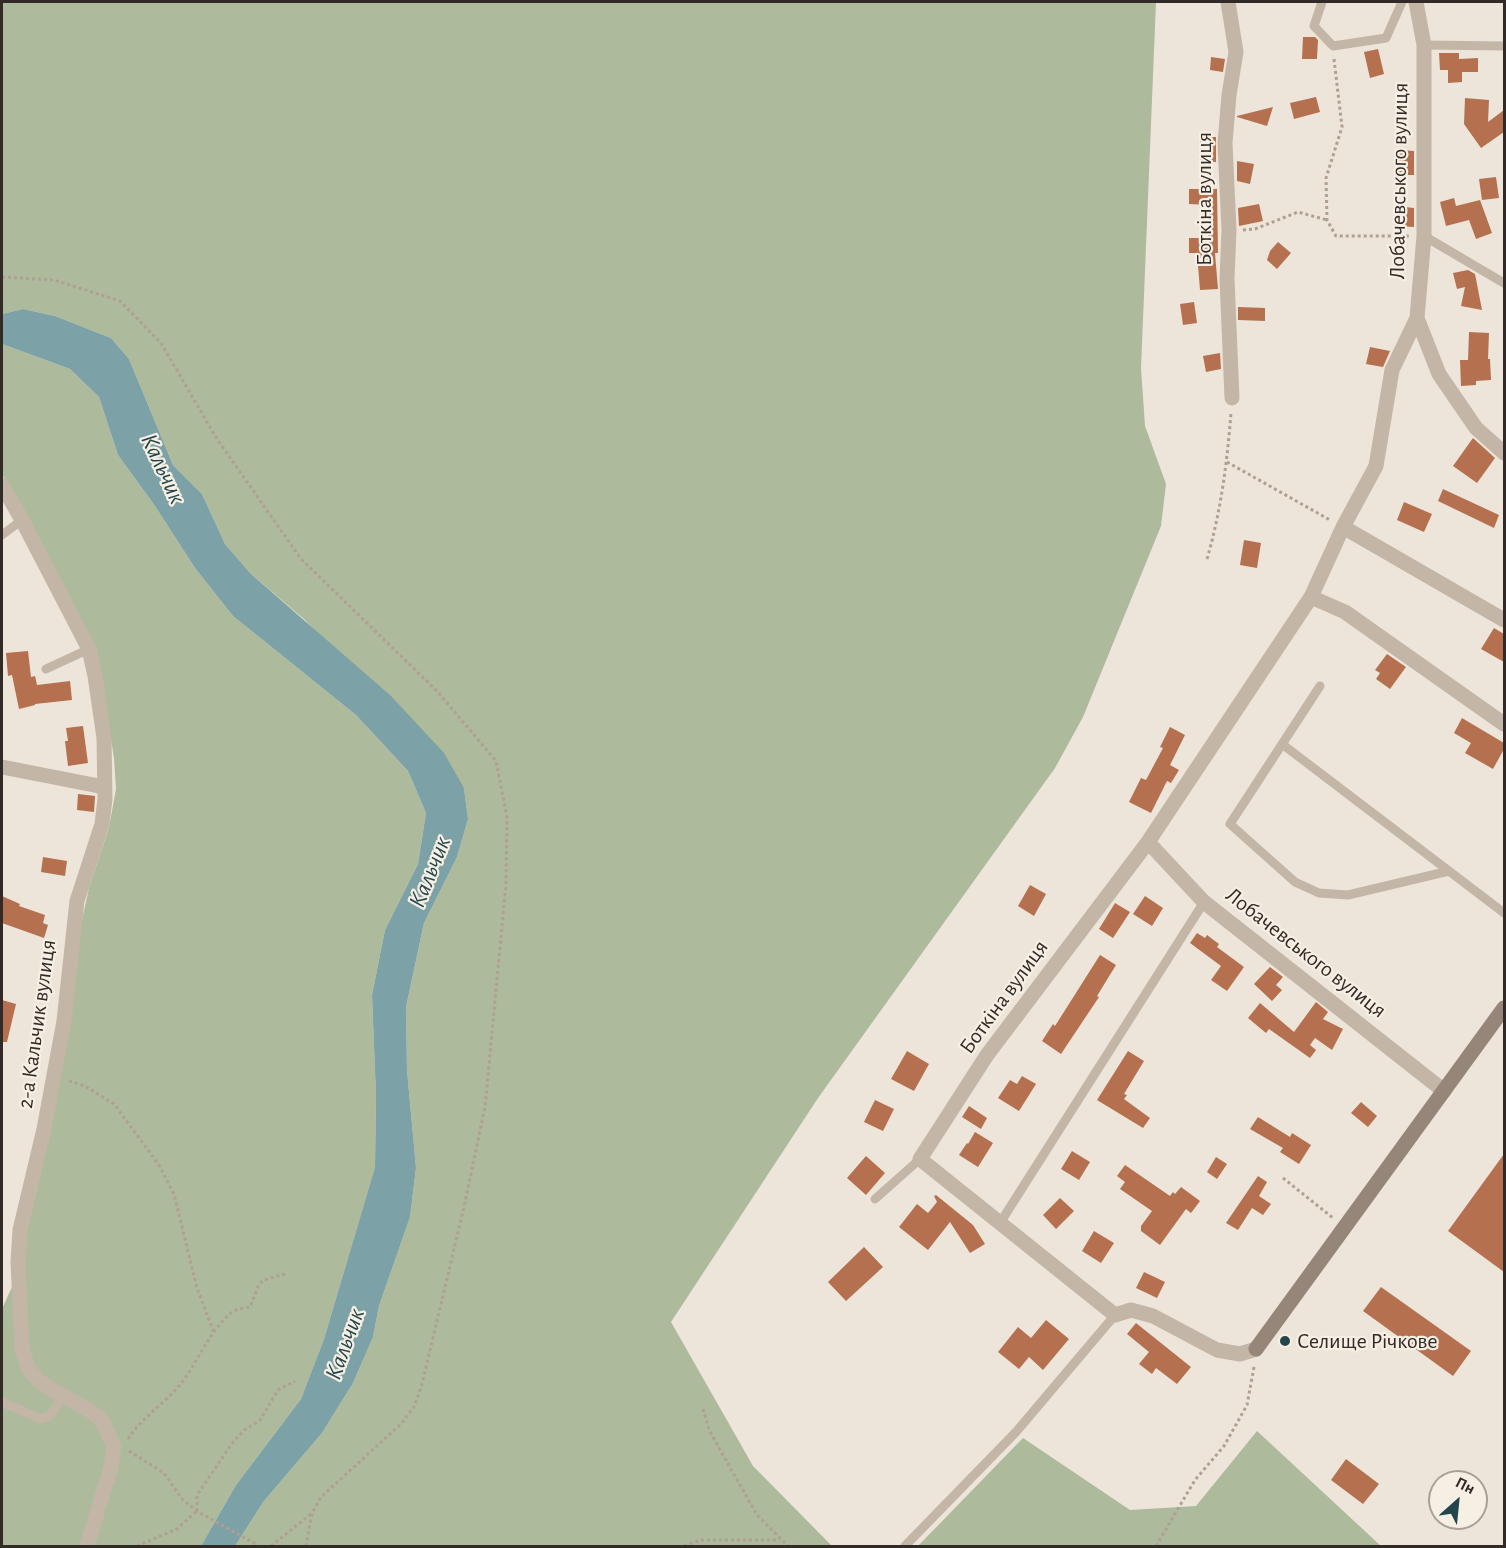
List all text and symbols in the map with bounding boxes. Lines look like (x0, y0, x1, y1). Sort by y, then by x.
street label: Лобачевського вулиця (1384, 82, 1414, 280)
street label: Боткіна вулиця (1191, 132, 1217, 266)
water label: Кальчик (134, 429, 192, 509)
water label: Кальчик (403, 832, 457, 912)
street label: Лобачевського вулиця (1220, 882, 1392, 1024)
street label: Боткіна вулиця (954, 935, 1054, 1059)
street label: 2-а Кальчик вулиця (12, 938, 62, 1110)
water label: Кальчик (319, 1304, 371, 1384)
place label: Селище Річкове (1297, 1328, 1438, 1354)
marker: Селище Річкове (1278, 1334, 1292, 1348)
north arrow (1428, 1470, 1488, 1530)
text: Пн (1453, 1474, 1478, 1497)

